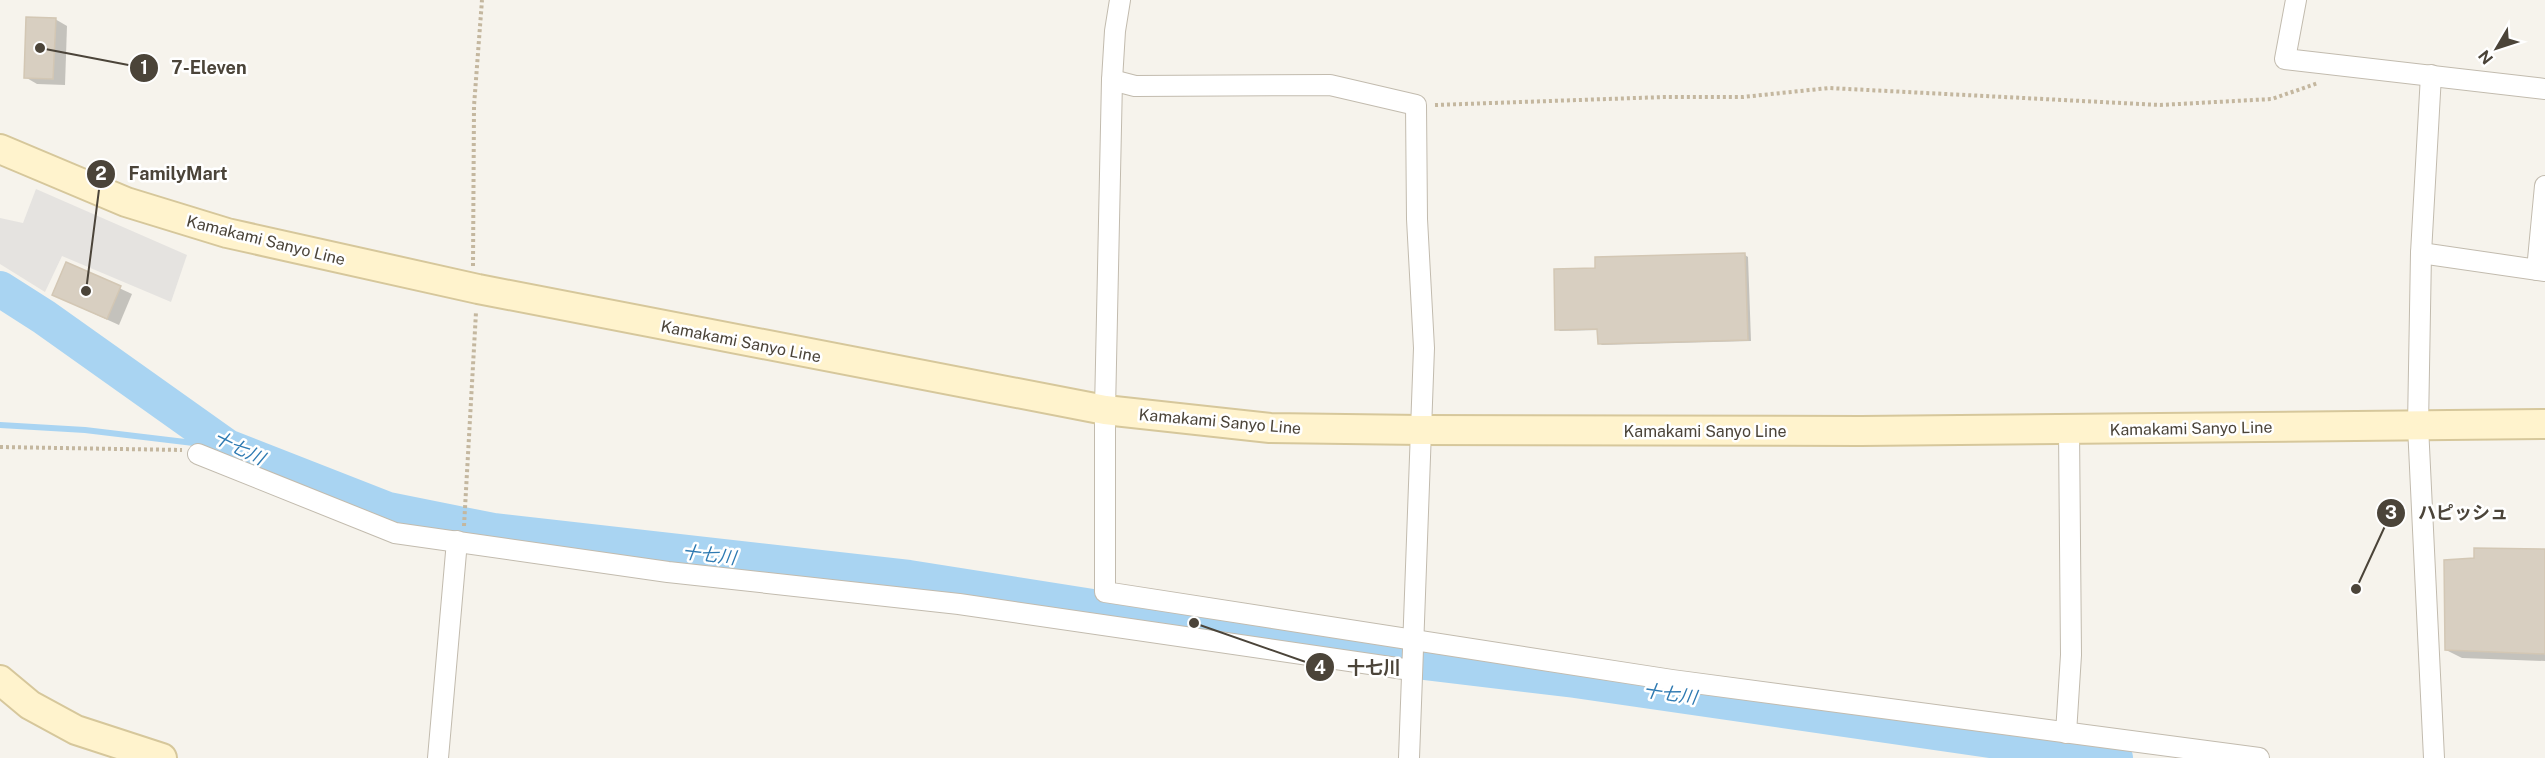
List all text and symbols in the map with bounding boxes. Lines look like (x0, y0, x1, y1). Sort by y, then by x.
north arrow (2467, 18, 2527, 78)
text: N (2474, 46, 2497, 68)
callout: 7-Eleven (129, 50, 258, 86)
text: 1 (140, 57, 148, 78)
text: 7-Eleven (171, 57, 247, 78)
callout: FamilyMart (86, 156, 240, 192)
text: 2 (95, 163, 107, 184)
text: FamilyMart (128, 163, 228, 184)
street label: Kamakami Sanyo Line (185, 212, 347, 269)
street label: Kamakami Sanyo Line (659, 317, 823, 366)
street label: Kamakami Sanyo Line (1138, 405, 1302, 438)
street label: Kamakami Sanyo Line (2109, 418, 2273, 439)
street label: Kamakami Sanyo Line (1624, 422, 1786, 441)
water label: 十七川 (210, 426, 270, 470)
callout: ハピッシュ (2376, 495, 2520, 531)
text: 3 (2385, 502, 2397, 523)
text: ハピッシュ (2418, 502, 2508, 523)
water label: 十七川 (681, 541, 739, 568)
callout: 十七川 (1305, 649, 1413, 685)
text: 4 (1314, 657, 1326, 678)
text: 十七川 (1347, 657, 1401, 678)
water label: 十七川 (1642, 679, 1700, 708)

